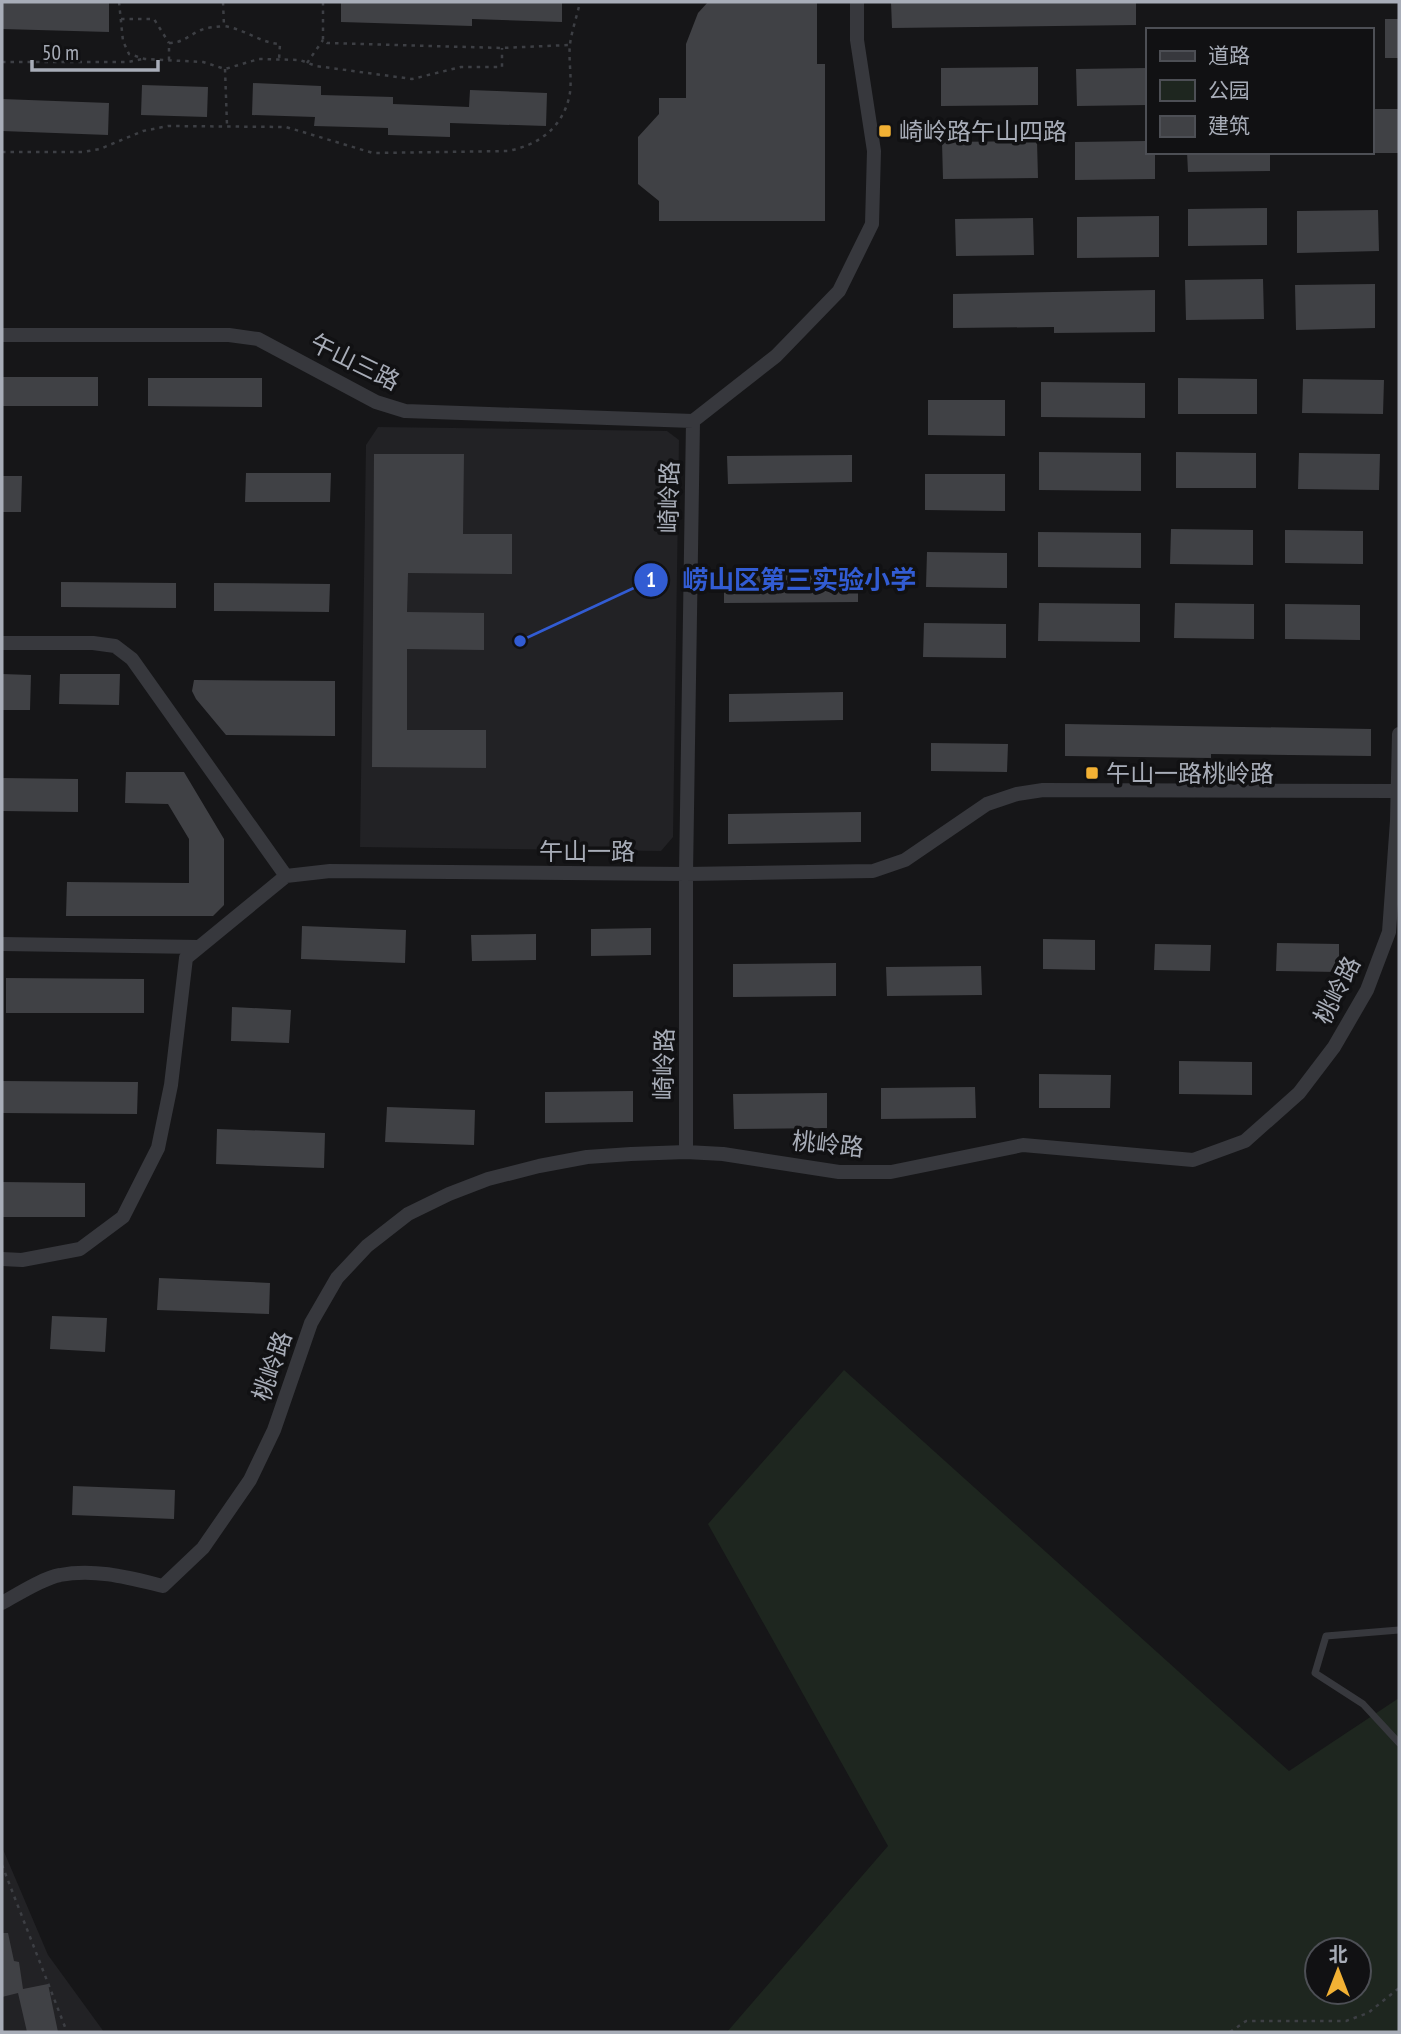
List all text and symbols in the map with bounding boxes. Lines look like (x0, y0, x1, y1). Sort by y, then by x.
scale bar (32, 28, 158, 72)
legend (1146, 28, 1373, 154)
text: 50 m (42, 39, 79, 66)
text: 道路 (1208, 42, 1250, 69)
text: 公园 (1208, 77, 1250, 104)
text: 建筑 (1208, 112, 1250, 139)
place label: 崎岭路午山四路 (899, 116, 1067, 147)
marker: 崎岭路午山四路 (877, 123, 893, 139)
street label: 午山三路 (305, 327, 405, 397)
street label: 崎岭路 (653, 461, 685, 533)
callout: 崂山区第三实验小学 (633, 556, 930, 603)
text: 崂山区第三实验小学 (682, 563, 916, 596)
text: 1 (646, 566, 656, 593)
place label: 午山一路桃岭路 (1106, 758, 1274, 789)
marker: 午山一路桃岭路 (1084, 765, 1100, 781)
street label: 午山一路 (539, 836, 635, 867)
street label: 桃岭路 (1307, 951, 1367, 1029)
street label: 崎岭路 (648, 1028, 680, 1100)
street label: 桃岭路 (791, 1125, 865, 1163)
street label: 桃岭路 (246, 1327, 298, 1405)
north arrow (1303, 1936, 1373, 2006)
text: 北 (1328, 1942, 1348, 1966)

